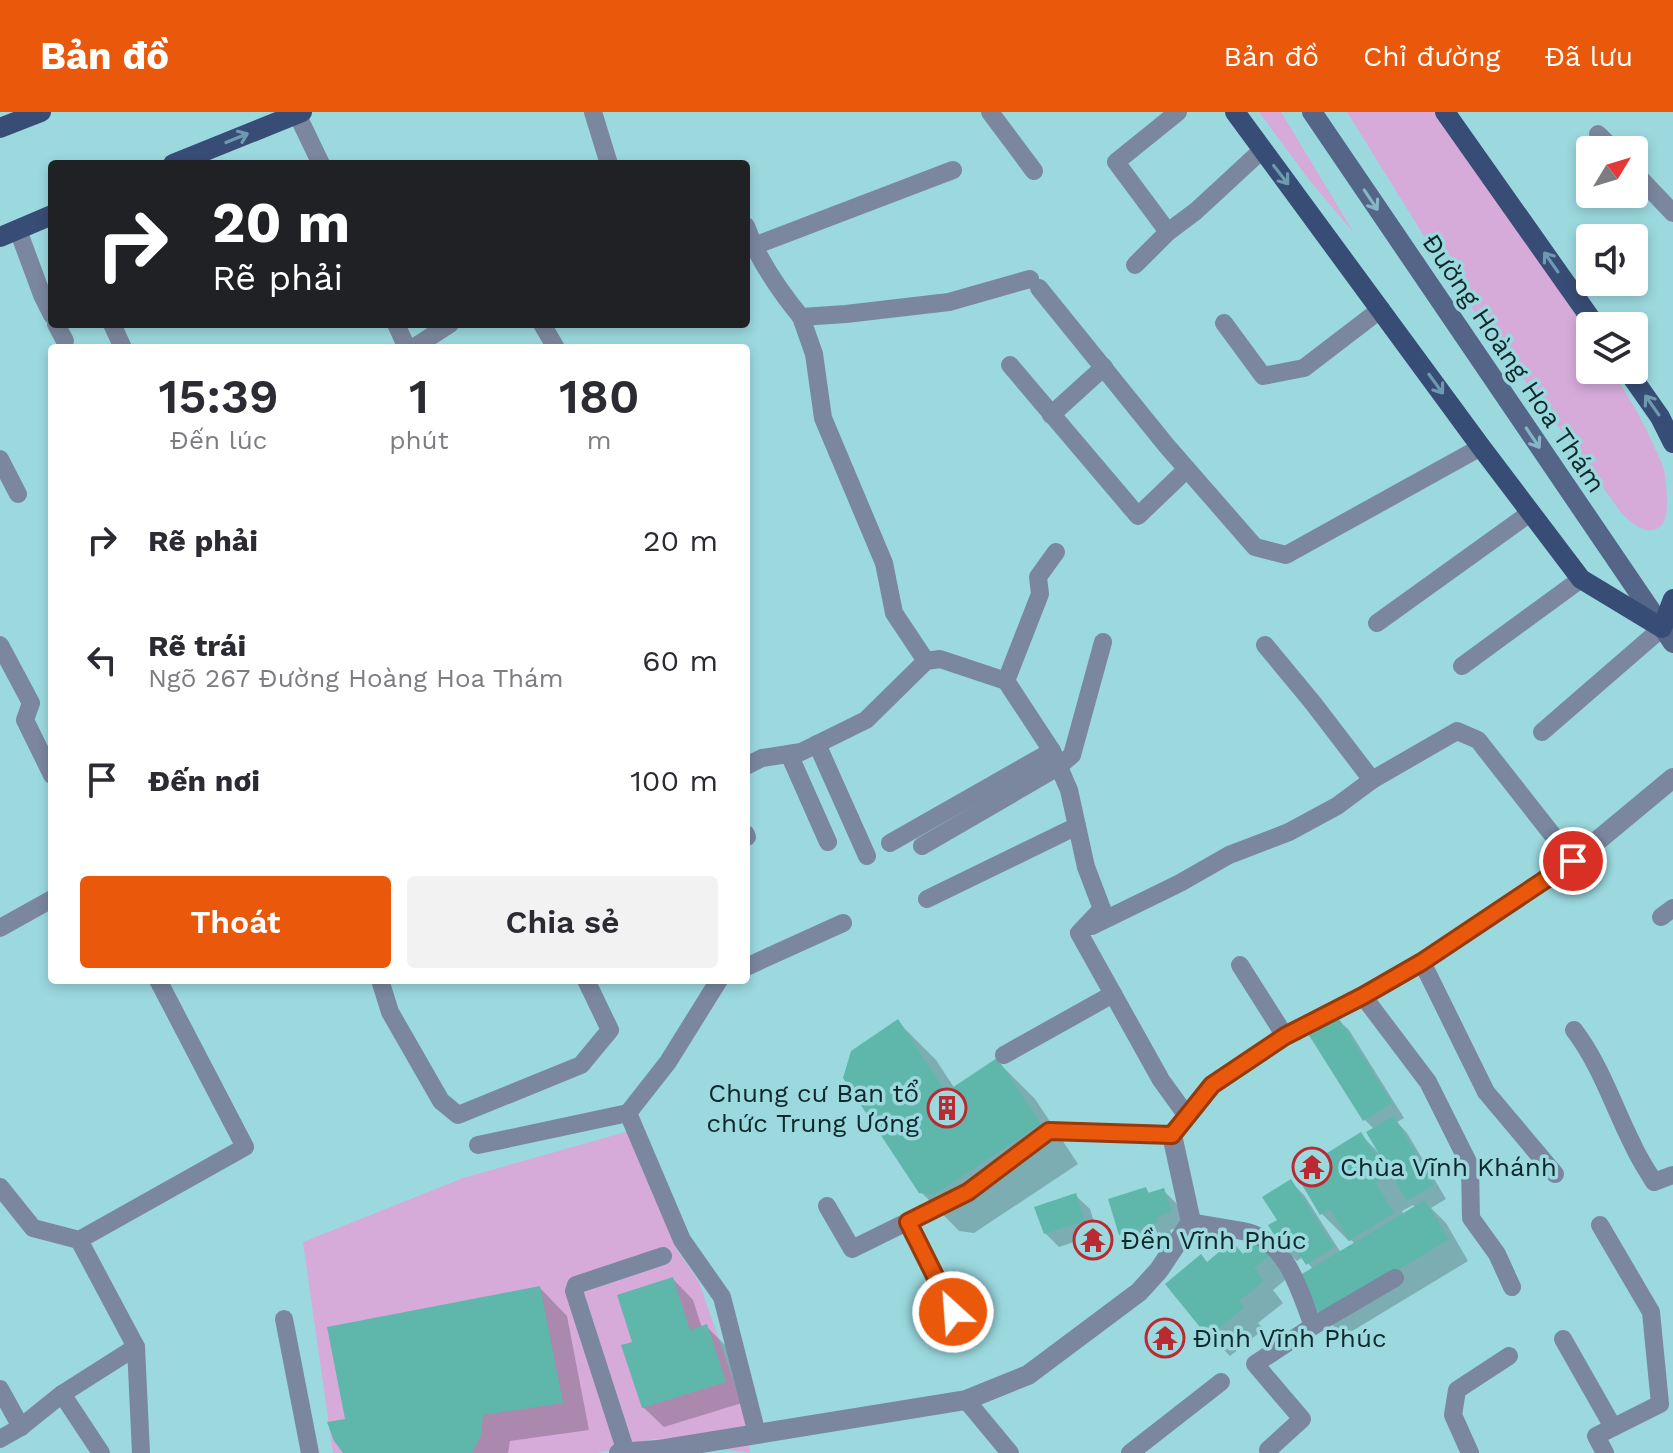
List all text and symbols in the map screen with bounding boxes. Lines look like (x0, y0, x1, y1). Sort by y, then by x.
text: Bản đồ (40, 34, 169, 78)
text: Bản đồ (1224, 40, 1319, 73)
text: Chỉ đường (1363, 40, 1500, 73)
text: Đã lưu (1544, 40, 1633, 73)
one-way arrow (224, 130, 249, 144)
north arrow (1576, 136, 1648, 208)
map controls (1576, 136, 1648, 384)
one-way arrow (1273, 164, 1290, 185)
one-way arrow (1363, 188, 1380, 210)
text: 20 m (212, 190, 350, 256)
icon: right (80, 192, 184, 296)
button: sound (1576, 224, 1648, 296)
street label: Đường Hoàng Hoa Thám (1416, 228, 1612, 498)
one-way arrow (1543, 252, 1559, 274)
text: Rẽ phải (212, 257, 343, 299)
button: layers (1576, 312, 1648, 384)
text: 15:39 (159, 368, 279, 425)
text: 1 (409, 368, 429, 425)
text: 180 (559, 368, 639, 425)
one-way arrow (1427, 373, 1444, 395)
one-way arrow (1644, 395, 1660, 417)
text: Đến lúc (170, 425, 267, 455)
text: phút (389, 425, 449, 455)
text: m (587, 425, 612, 455)
one-way arrow (1525, 427, 1541, 449)
icon: right (80, 518, 124, 562)
text: Rẽ phải (148, 523, 258, 558)
text: 20 m (643, 523, 718, 558)
text: Rẽ trái (148, 628, 246, 663)
icon: left (80, 638, 124, 682)
text: 60 m (642, 643, 718, 678)
text: Ngõ 267 Đường Hoàng Hoa Thám (148, 663, 564, 693)
icon: arrive (80, 758, 124, 802)
text: Đến nơi (148, 763, 260, 798)
text: 100 m (630, 763, 718, 798)
pin (1539, 827, 1607, 895)
icon: arrive (1551, 839, 1595, 883)
button: Thoát (80, 876, 391, 968)
button: Chia sẻ (407, 876, 718, 968)
place label: Chung cư Ban tổ chức Trung Ương (707, 1078, 919, 1138)
building icon: Chung cư Ban tổ chức Trung Ương (926, 1087, 968, 1129)
temple icon: Chùa Vĩnh Khánh (1291, 1146, 1333, 1188)
place label: Chùa Vĩnh Khánh (1340, 1152, 1557, 1182)
temple icon: Đền Vĩnh Phúc (1072, 1219, 1114, 1261)
place label: Đền Vĩnh Phúc (1121, 1225, 1307, 1255)
position arrow (911, 1270, 995, 1354)
temple icon: Đình Vĩnh Phúc (1144, 1317, 1186, 1359)
place label: Đình Vĩnh Phúc (1193, 1323, 1387, 1353)

